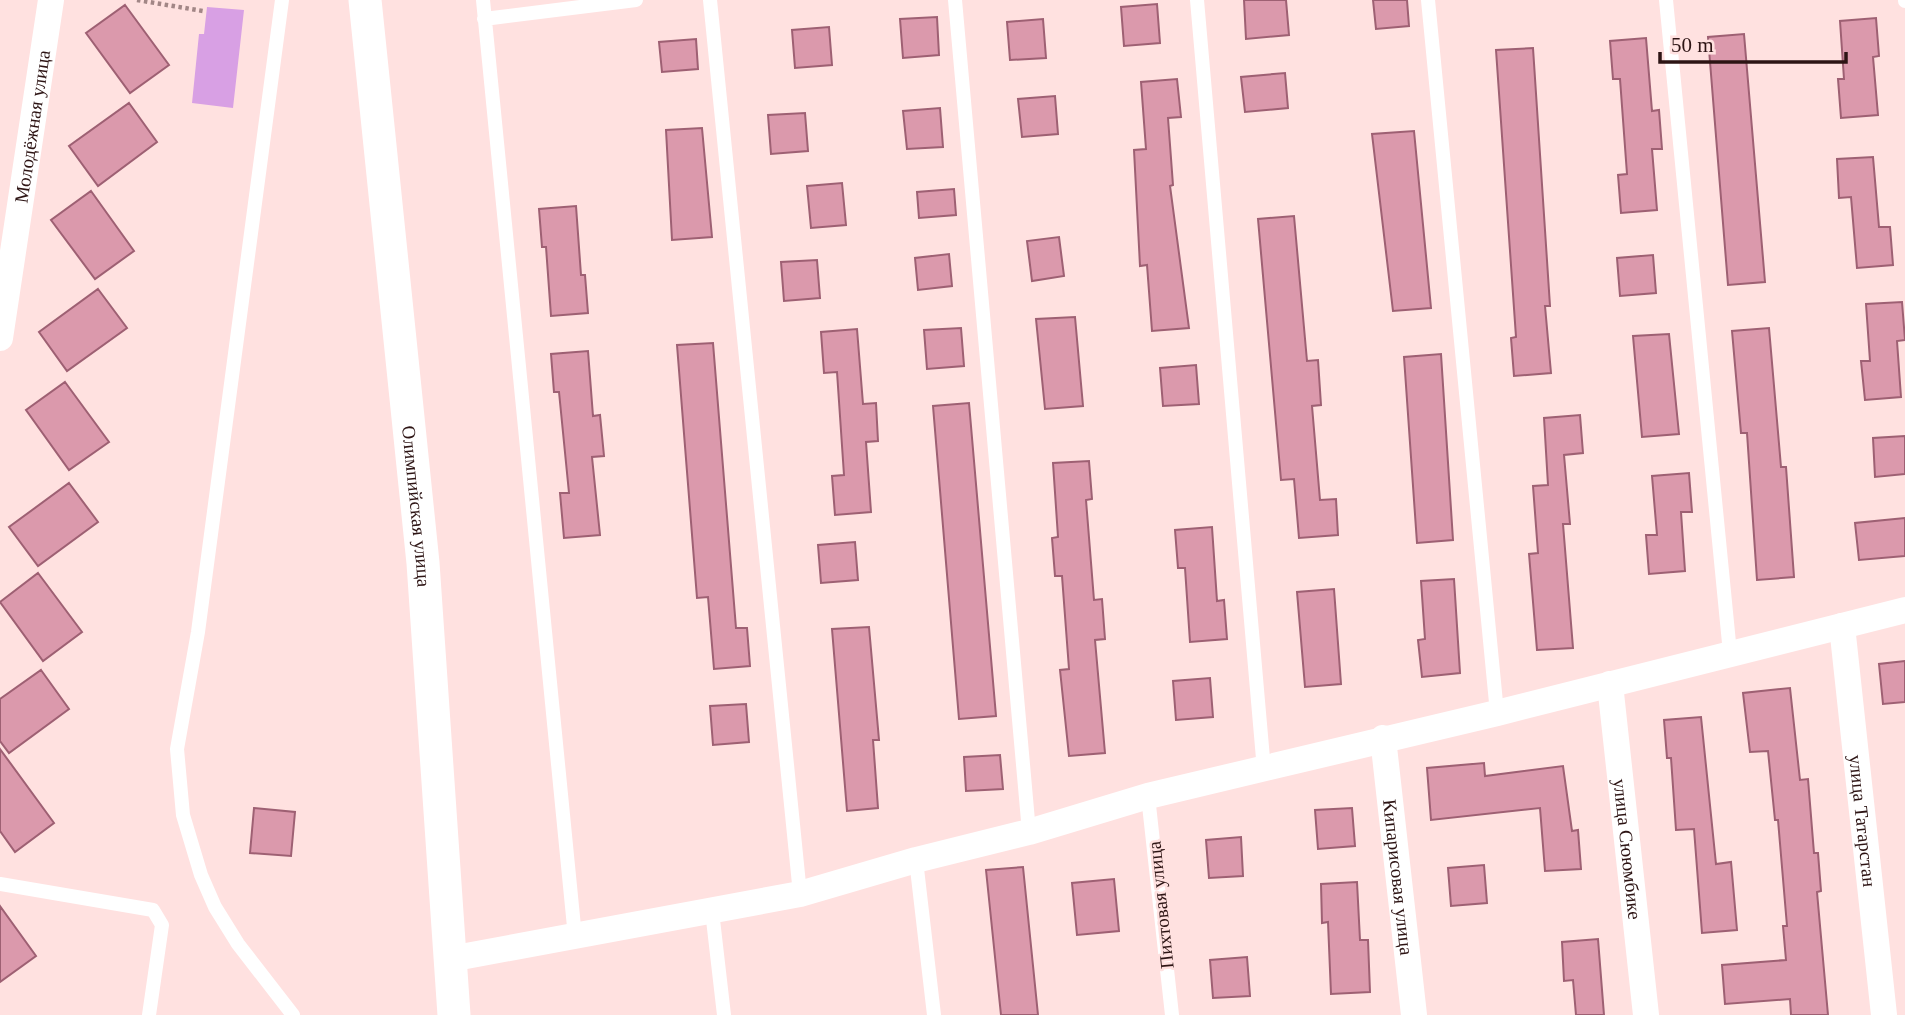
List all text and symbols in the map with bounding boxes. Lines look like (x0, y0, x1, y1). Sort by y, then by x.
scale bar (1660, 21, 1846, 65)
text: 50 m (1671, 33, 1714, 57)
street label: Молодёжная улица (11, 48, 54, 204)
street label: Олимпийская улица (398, 425, 435, 588)
street label: улица Татарстан (1845, 754, 1880, 888)
street label: улица Сююмбике (1609, 778, 1646, 921)
street label: Кипарисовая улица (1379, 798, 1417, 957)
street label: Пихтовая улица (1143, 840, 1178, 970)

